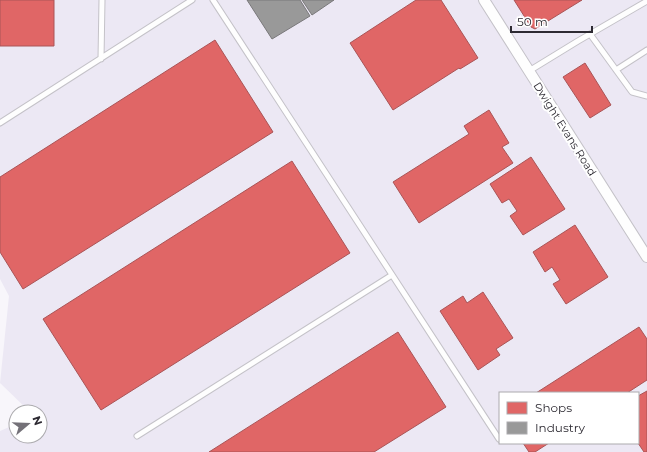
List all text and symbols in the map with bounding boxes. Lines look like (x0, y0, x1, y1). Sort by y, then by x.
scale bar (511, 8, 592, 34)
text: 50 m (517, 14, 548, 29)
street label: Dwight Evans Road (530, 80, 600, 178)
legend (499, 392, 639, 444)
text: Shops (535, 400, 572, 415)
north arrow (8, 404, 48, 444)
text: N (29, 414, 46, 427)
text: Industry (535, 420, 585, 435)

